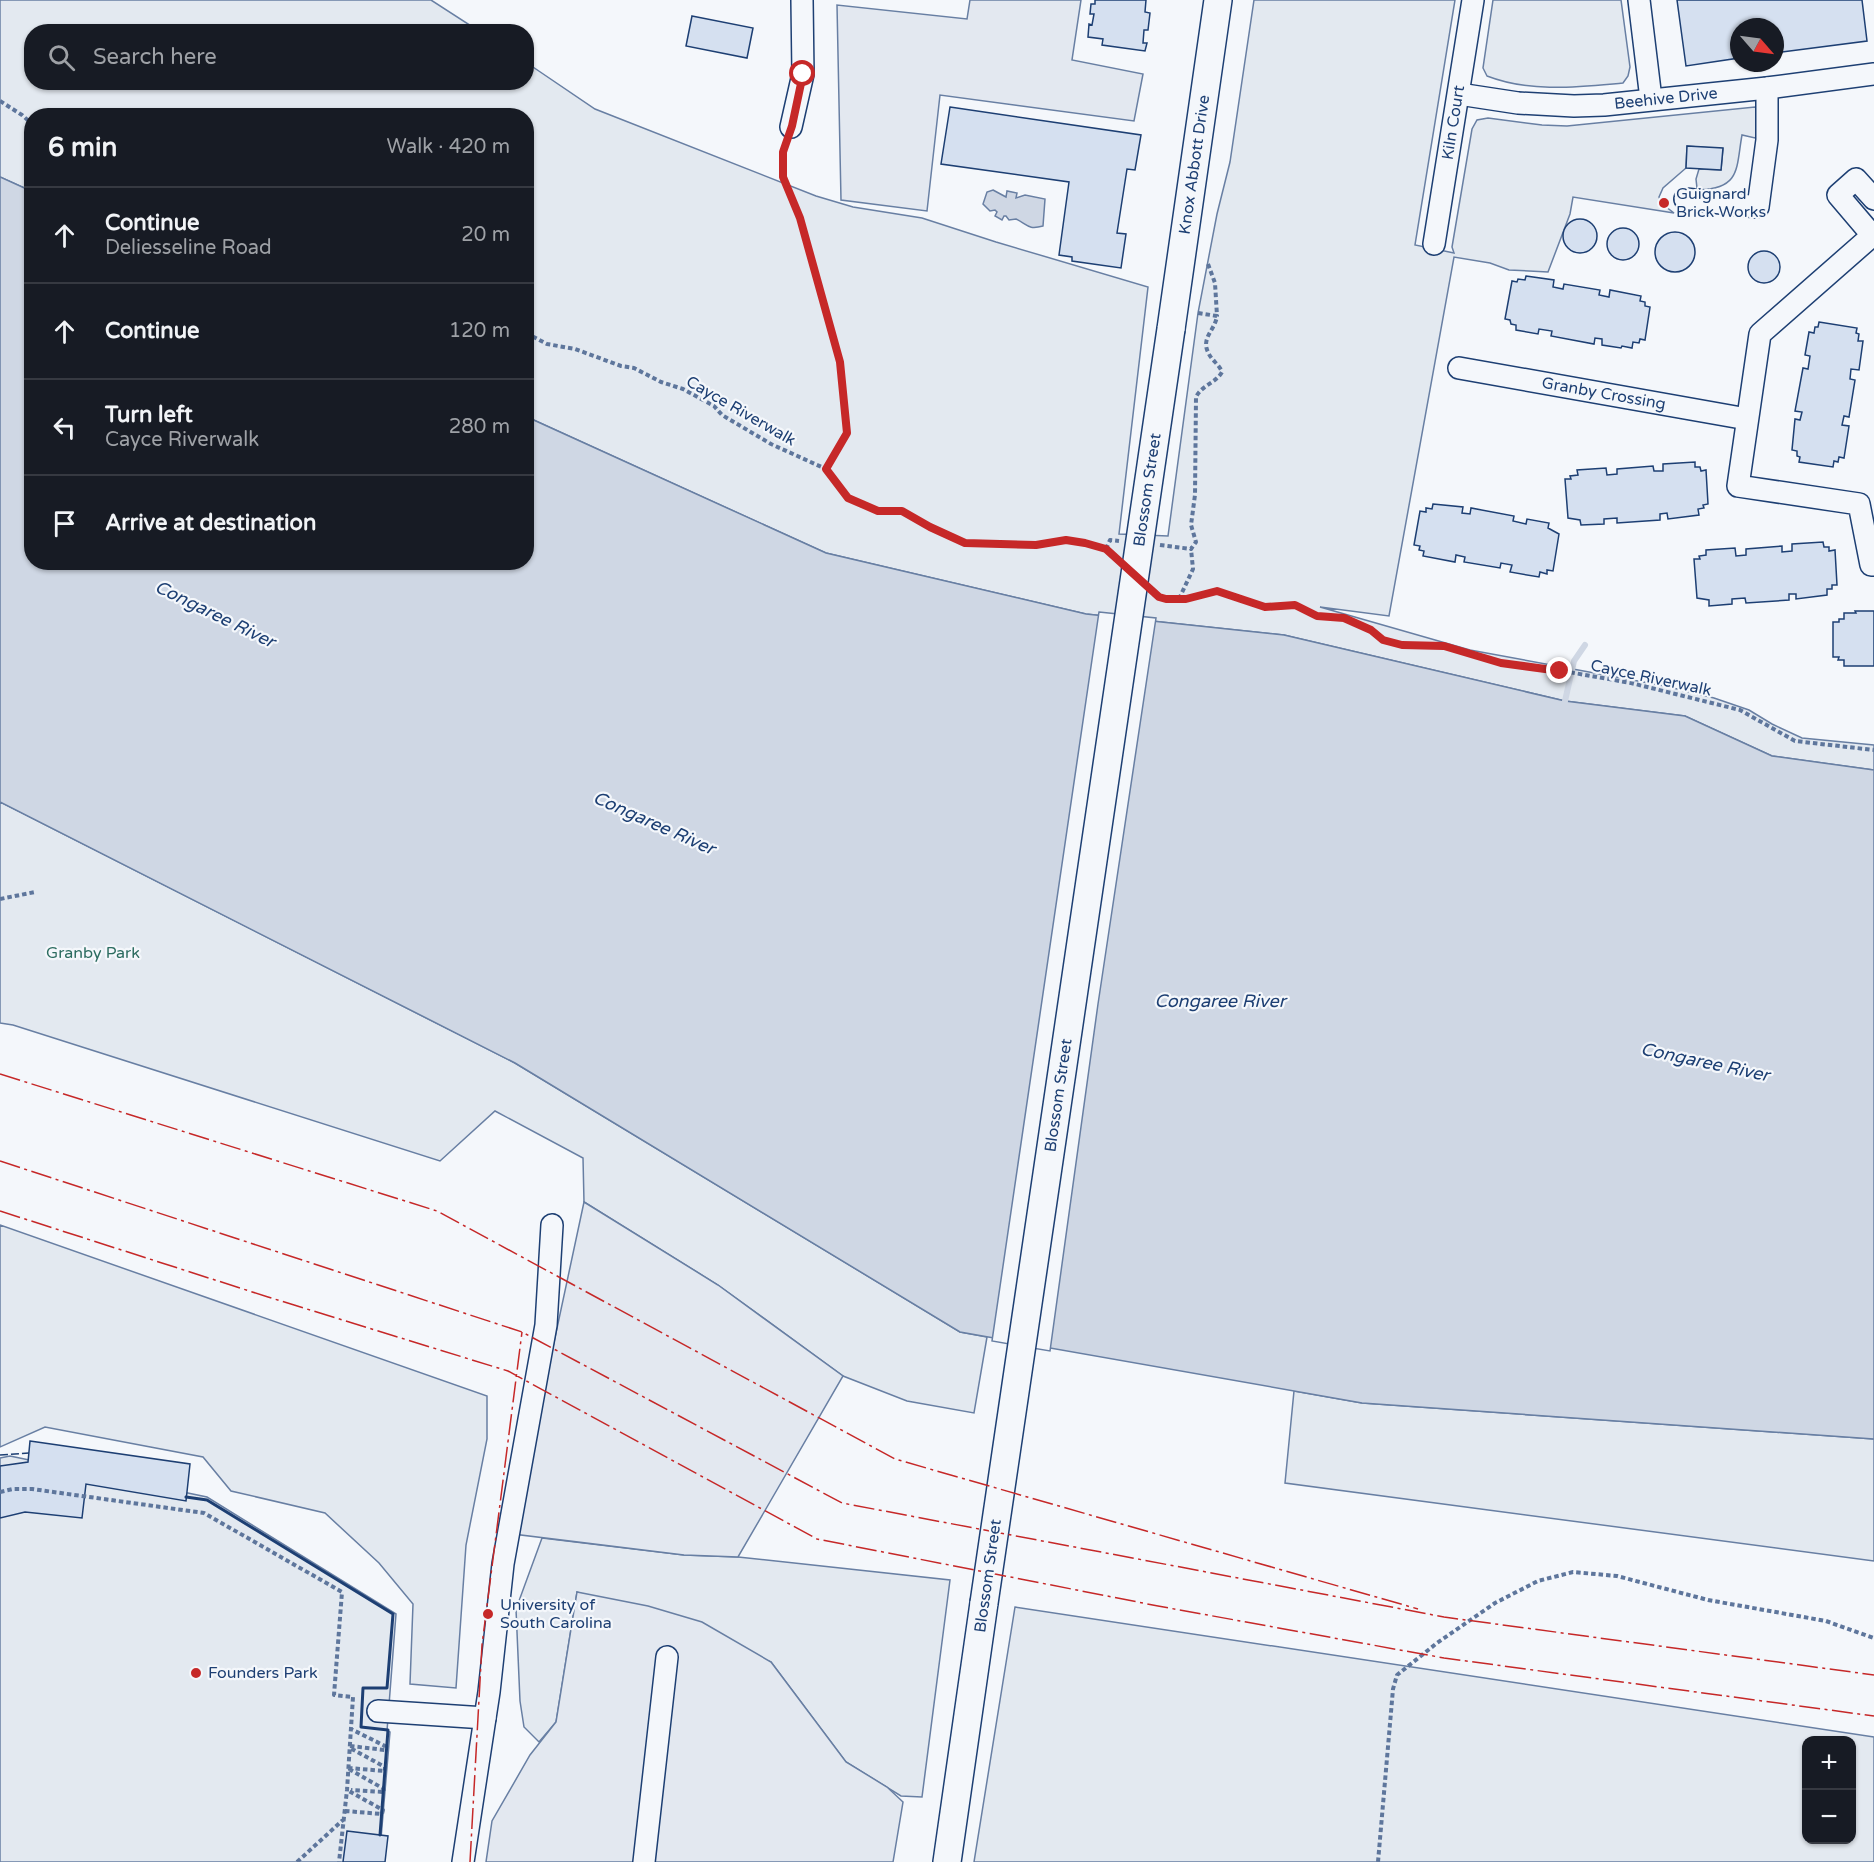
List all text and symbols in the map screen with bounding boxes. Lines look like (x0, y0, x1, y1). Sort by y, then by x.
north arrow (1730, 18, 1784, 72)
search box (24, 24, 534, 90)
icon: search (45, 41, 78, 74)
text: Search here (93, 44, 217, 70)
route start (789, 60, 815, 86)
street label: Beehive Drive (1613, 83, 1719, 114)
street label: Kiln Court (1438, 84, 1469, 161)
street label: Knox Abbott Drive (1175, 94, 1214, 236)
text: 6 min (48, 132, 117, 163)
text: Walk · 420 m (387, 135, 510, 159)
place label: Guignard Brick Works (1676, 184, 1766, 222)
marker: Guignard Brick Works (1657, 196, 1671, 210)
text: Continue (105, 210, 200, 236)
icon: ahead (48, 219, 81, 252)
text: 20 m (461, 223, 510, 247)
text: Deliesseline Road (105, 236, 272, 260)
icon: ahead (48, 315, 81, 348)
text: Continue (105, 318, 200, 344)
text: 120 m (449, 319, 510, 343)
street label: Cayce Riverwalk (683, 372, 800, 451)
street label: Granby Crossing (1540, 373, 1667, 414)
text: Turn left (105, 402, 193, 428)
icon: left (48, 411, 81, 444)
text: 280 m (449, 415, 510, 439)
text: Cayce Riverwalk (105, 428, 259, 452)
street label: Blossom Street (1129, 432, 1166, 548)
icon: arrive (48, 507, 81, 540)
text: Arrive at destination (105, 510, 316, 536)
water label: Congaree River (151, 575, 281, 654)
street label: Cayce Riverwalk (1589, 655, 1714, 701)
route end (1546, 657, 1572, 683)
water label: Congaree River (590, 786, 720, 861)
park label: Granby Park (46, 943, 140, 963)
water label: Congaree River (1154, 990, 1288, 1012)
street label: Blossom Street (1040, 1037, 1077, 1154)
water label: Congaree River (1639, 1038, 1773, 1087)
street label: Blossom Street (970, 1518, 1006, 1634)
place label: University of South Carolina (500, 1595, 612, 1633)
marker: University of South Carolina (481, 1607, 495, 1621)
place label: Founders Park (208, 1663, 318, 1683)
marker: Founders Park (189, 1666, 203, 1680)
map controls (1802, 1736, 1856, 1844)
button: + (1802, 1736, 1856, 1790)
button: − (1802, 1790, 1856, 1844)

